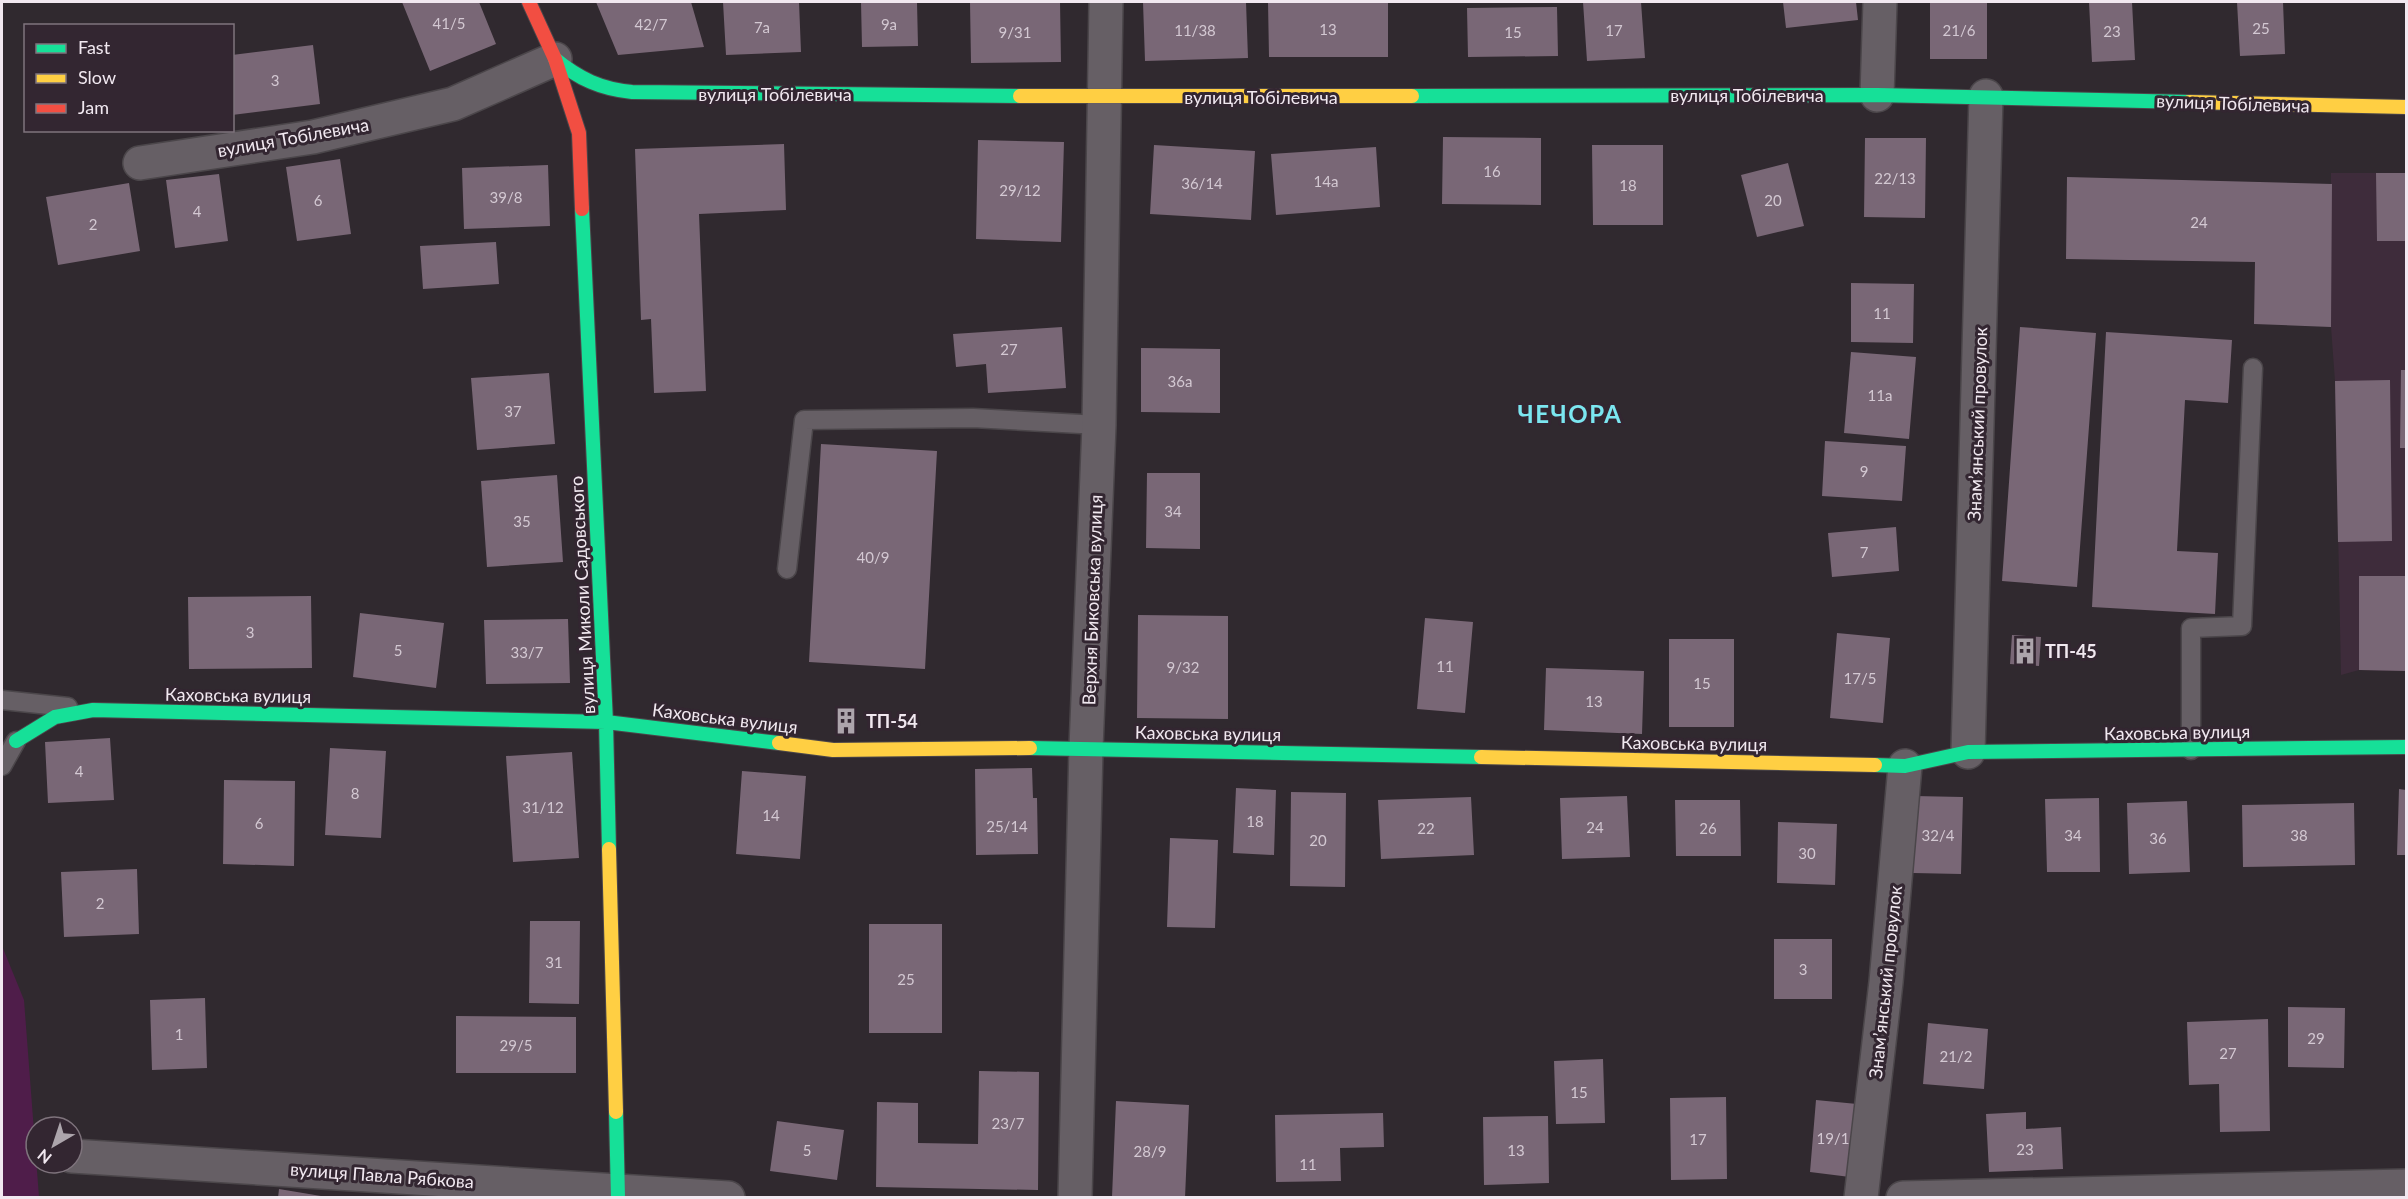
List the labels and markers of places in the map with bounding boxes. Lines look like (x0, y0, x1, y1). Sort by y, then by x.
building icon: ТП-45 (2010, 636, 2040, 666)
place label: ТП-45 (2045, 640, 2097, 662)
building icon: ТП-54 (831, 706, 861, 736)
place label: ТП-54 (866, 710, 918, 732)

